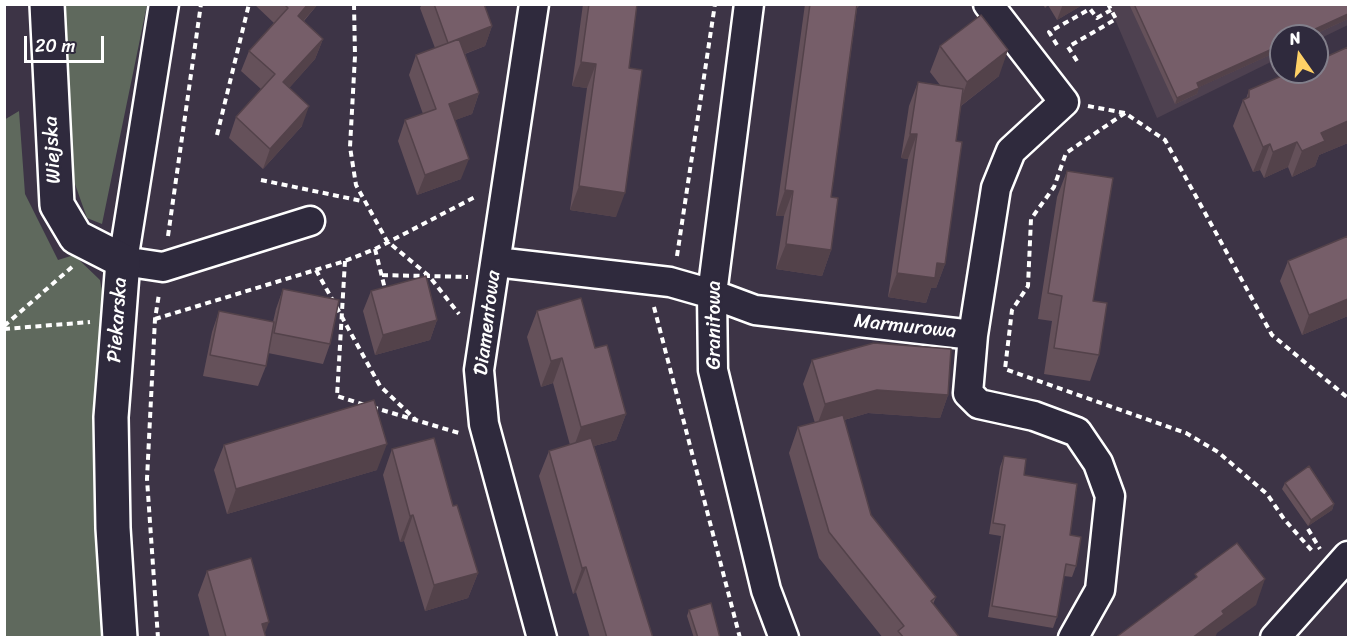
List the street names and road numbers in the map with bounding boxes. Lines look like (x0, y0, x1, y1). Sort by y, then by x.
street label: Wiejska (39, 116, 67, 184)
street label: Diamentowa (470, 269, 506, 377)
street label: Piekarska (103, 276, 133, 364)
street label: Granitowa (703, 281, 727, 369)
street label: Marmurowa (853, 310, 957, 344)

